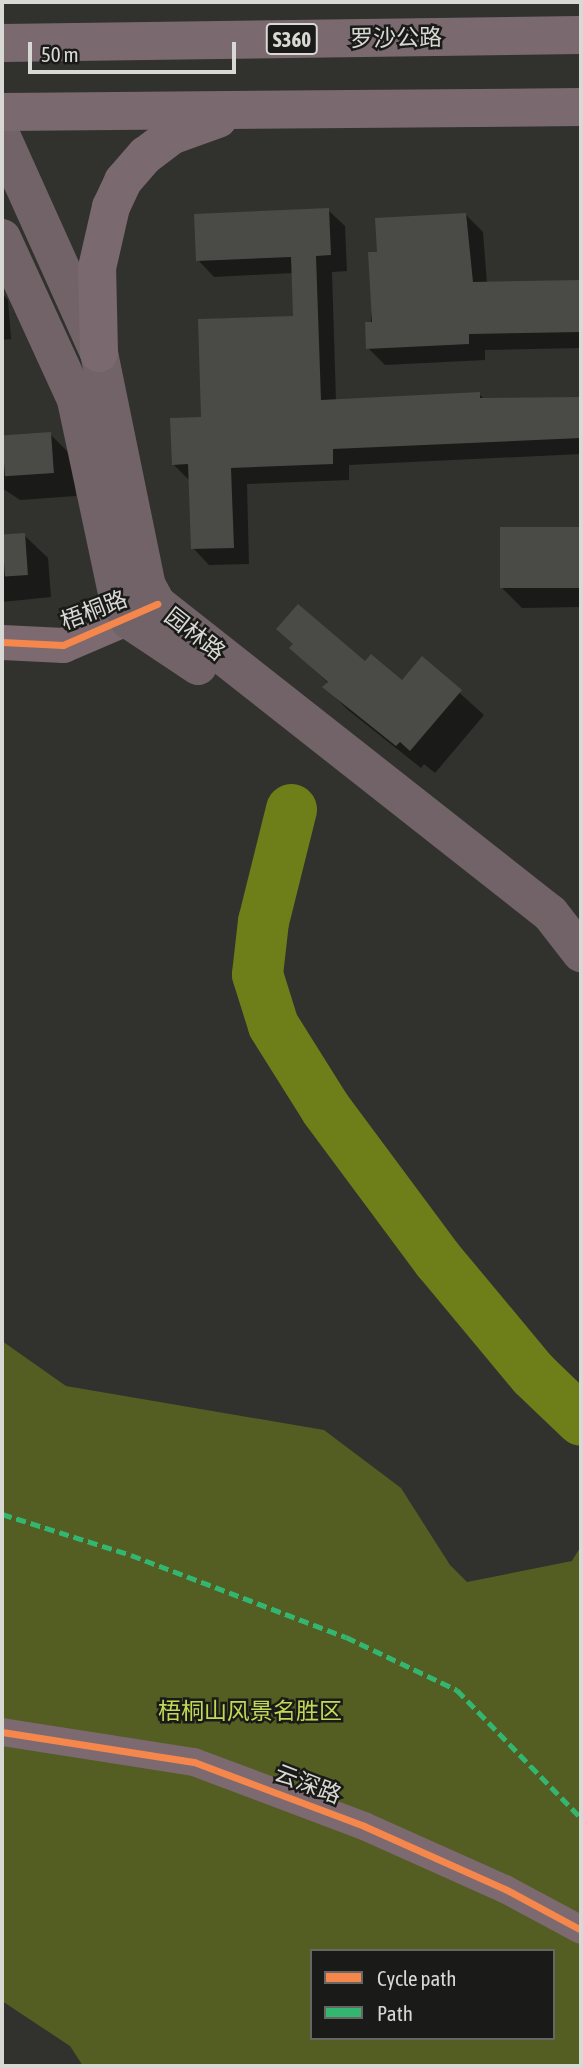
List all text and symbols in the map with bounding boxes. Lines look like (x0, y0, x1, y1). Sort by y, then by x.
road number: S360 (266, 22, 318, 56)
street label: 罗沙公路 (350, 23, 442, 53)
scale bar (32, 28, 240, 72)
text: 50 m (41, 42, 79, 66)
street label: 梧桐路 (57, 585, 131, 635)
street label: 园林路 (159, 602, 231, 666)
park label: 梧桐山风景名胜区 (158, 1697, 342, 1725)
street label: 云深路 (271, 1759, 345, 1809)
legend (310, 1949, 555, 2040)
text: Cycle path (377, 1966, 456, 1990)
text: Path (377, 2001, 413, 2025)

